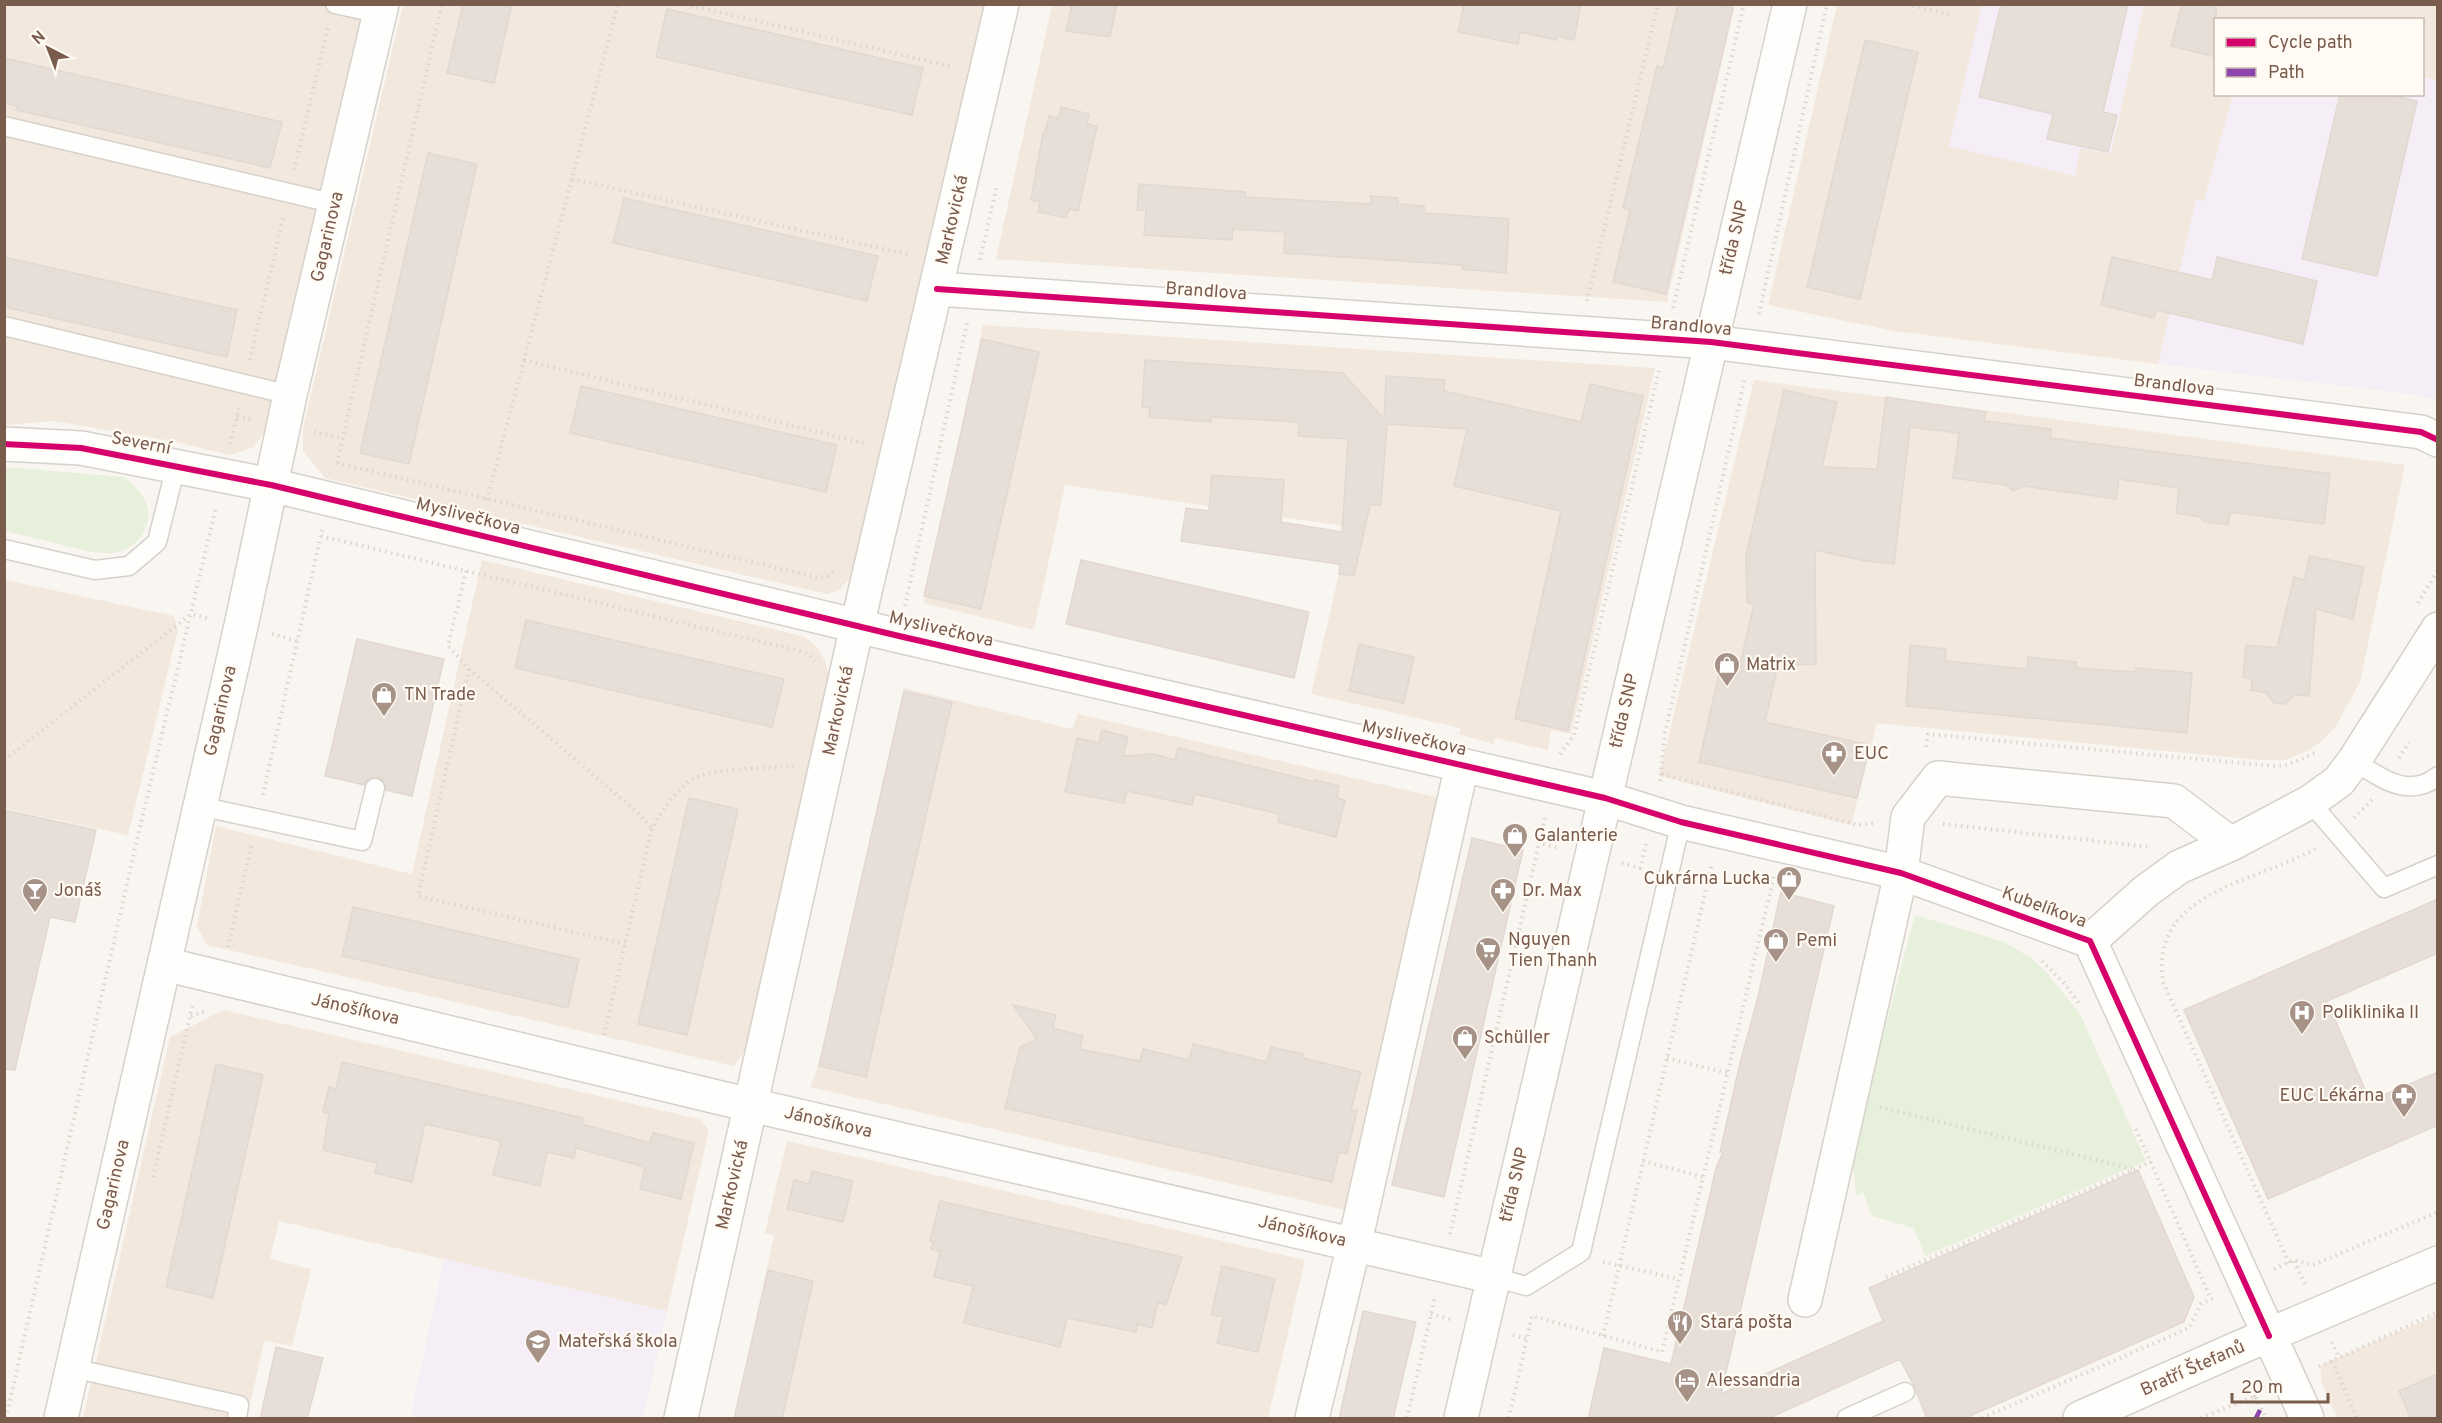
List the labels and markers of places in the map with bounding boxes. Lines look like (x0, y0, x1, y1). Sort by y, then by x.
shop icon: Matrix (1712, 650, 1742, 688)
place label: Matrix (1746, 654, 1796, 677)
shop icon: TN Trade (369, 680, 399, 718)
place label: TN Trade (404, 684, 476, 707)
pharmacy icon: EUC (1819, 739, 1849, 777)
place label: EUC (1854, 743, 1889, 766)
shop icon: Galanterie (1500, 821, 1530, 859)
place label: Galanterie (1534, 825, 1618, 848)
shop icon: Cukrárna Lucka (1774, 864, 1804, 902)
place label: Cukrárna Lucka (1644, 868, 1770, 891)
bar icon: Jonáš (20, 876, 50, 914)
pharmacy icon: Dr. Max (1488, 876, 1518, 914)
place label: Jonáš (54, 880, 102, 903)
place label: Dr. Max (1522, 880, 1582, 903)
shop icon: Pemi (1761, 926, 1791, 964)
place label: Nguyen Tien Thanh (1508, 929, 1597, 973)
place label: Pemi (1796, 930, 1837, 953)
supermarket icon: Nguyen Tien Thanh (1473, 935, 1503, 973)
hospital icon: Poliklinika II (2287, 998, 2317, 1036)
place label: Poliklinika II (2322, 1002, 2419, 1025)
shop icon: Schüller (1450, 1023, 1480, 1061)
place label: Schüller (1484, 1027, 1550, 1050)
pharmacy icon: EUC Lékárna (2389, 1081, 2419, 1119)
place label: EUC Lékárna (2280, 1085, 2384, 1108)
restaurant icon: Stará pošta (1665, 1308, 1695, 1346)
place label: Stará pošta (1700, 1312, 1792, 1335)
school or university icon: Mateřská škola (523, 1327, 553, 1365)
place label: Mateřská škola (558, 1331, 678, 1354)
hotel icon: Alessandria (1672, 1366, 1702, 1404)
place label: Alessandria (1706, 1370, 1800, 1393)

